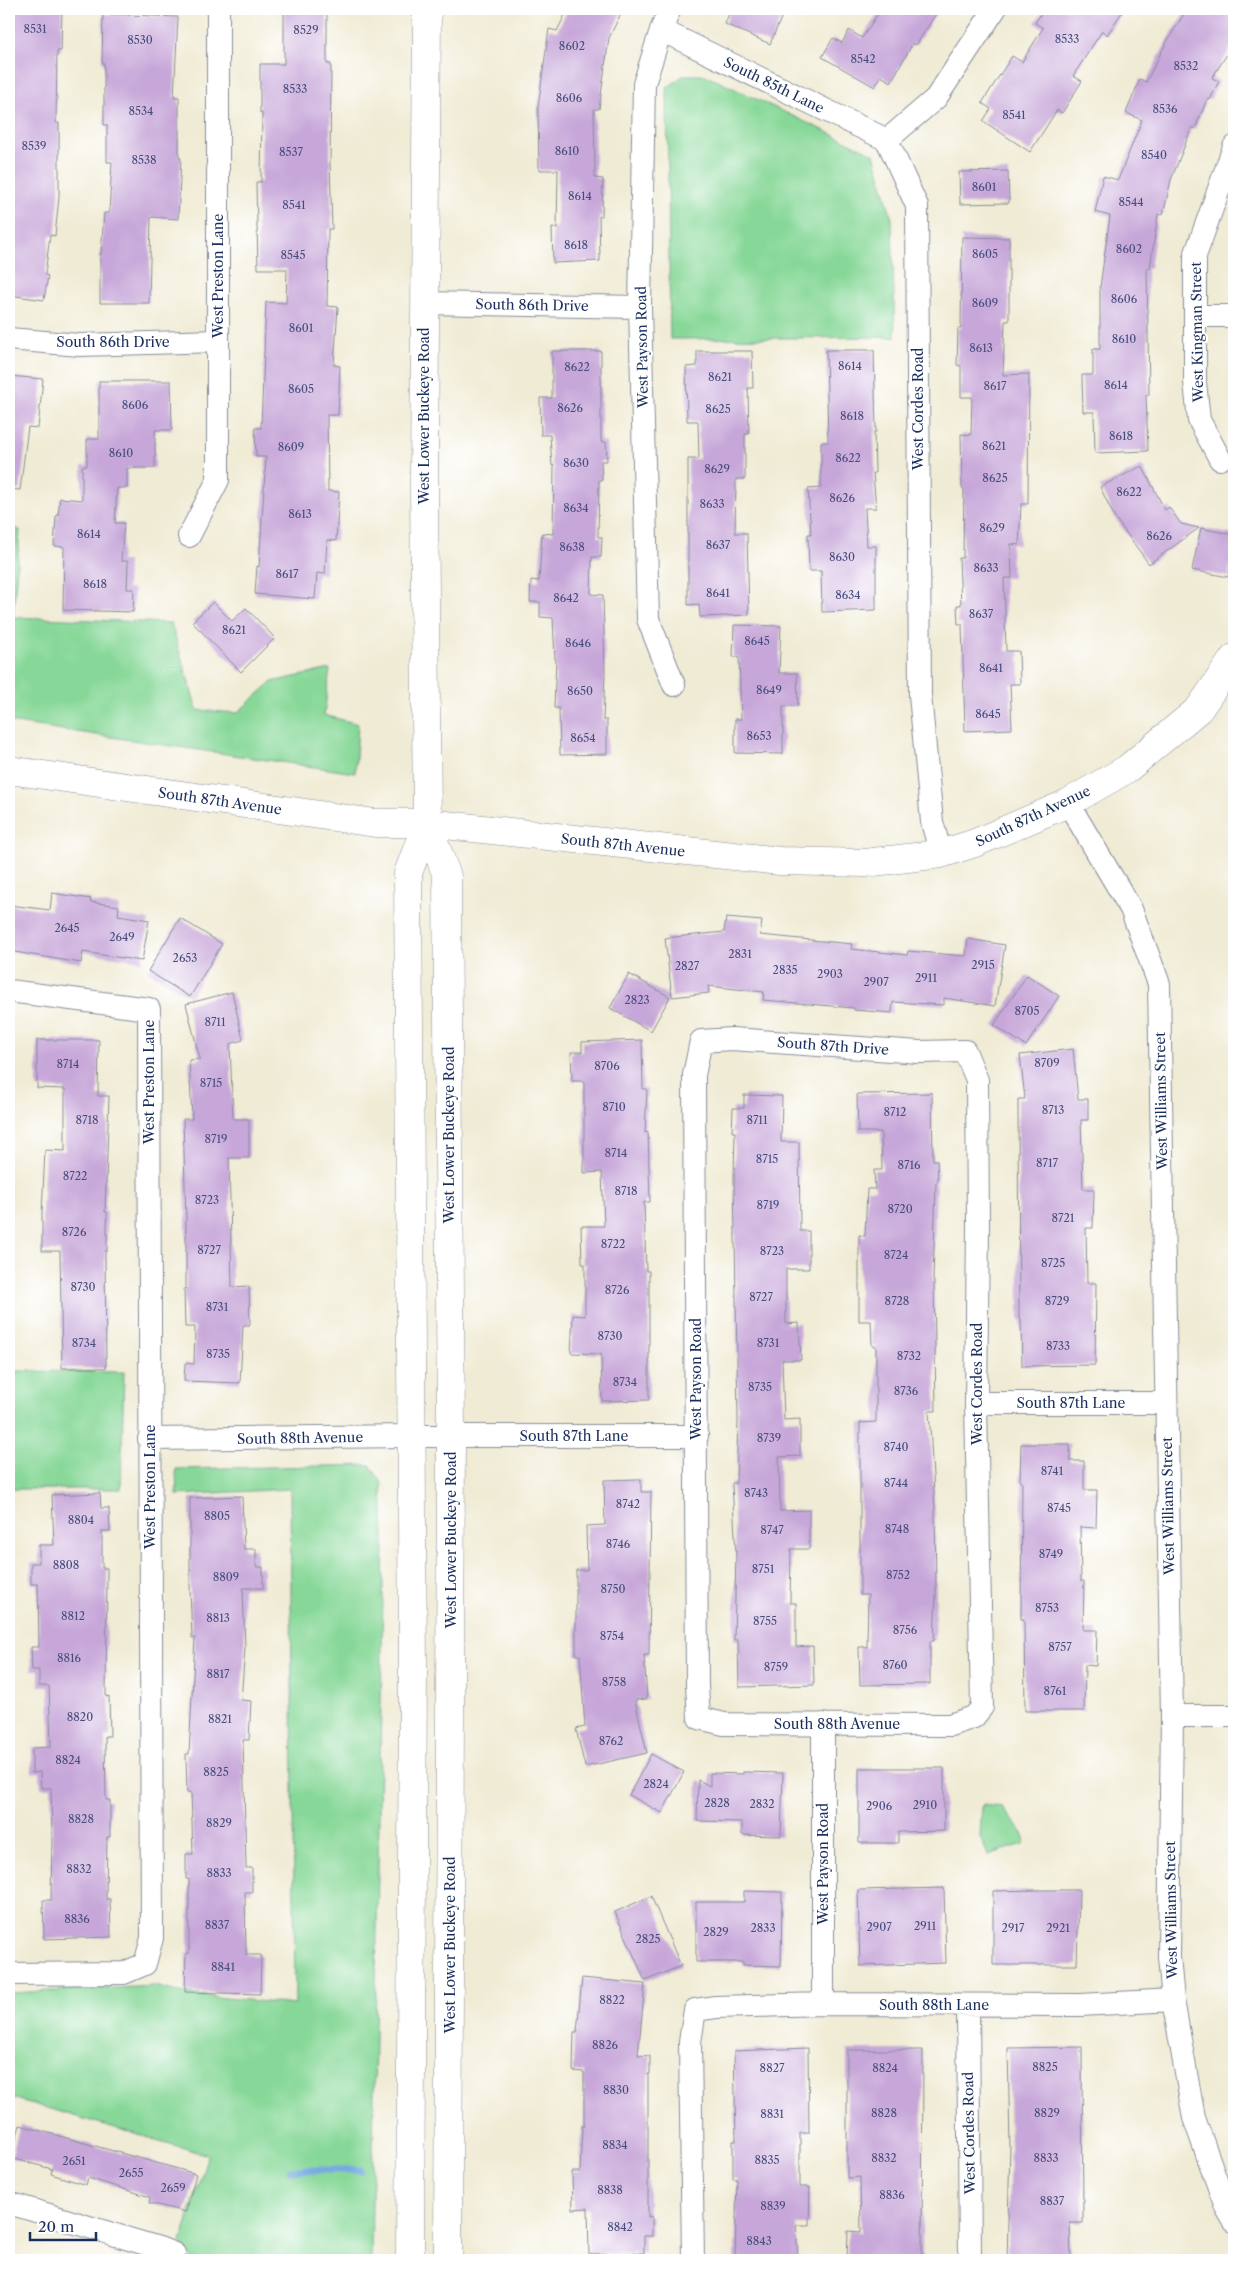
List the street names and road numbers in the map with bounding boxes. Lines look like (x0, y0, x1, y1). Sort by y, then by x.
street label: South 85th Lane (721, 53, 827, 117)
street label: West Preston Lane (209, 214, 227, 339)
street label: West Kingman Street (1187, 262, 1207, 403)
street label: West Payson Road (632, 285, 652, 409)
street label: South 86th Drive (475, 295, 589, 315)
street label: West Lower Buckeye Road (415, 327, 433, 505)
street label: South 86th Drive (56, 333, 170, 351)
street label: West Cordes Road (909, 347, 927, 471)
street label: South 87th Avenue (973, 781, 1094, 851)
street label: South 87th Avenue (157, 783, 283, 819)
street label: South 87th Avenue (560, 830, 686, 860)
street label: West Preston Lane (140, 1020, 158, 1145)
street label: West Williams Street (1151, 1032, 1171, 1171)
street label: South 87th Drive (776, 1033, 890, 1059)
street label: West Lower Buckeye Road (440, 1046, 458, 1224)
street label: West Payson Road (687, 1317, 705, 1441)
street label: West Cordes Road (968, 1322, 986, 1446)
street label: South 87th Lane (1017, 1394, 1126, 1412)
street label: West Preston Lane (141, 1425, 159, 1550)
street label: South 87th Lane (520, 1427, 629, 1445)
street label: South 88th Avenue (237, 1428, 363, 1448)
street label: West Williams Street (1158, 1437, 1178, 1576)
street label: West Lower Buckeye Road (442, 1451, 460, 1629)
street label: South 88th Avenue (774, 1715, 900, 1733)
street label: West Payson Road (814, 1802, 832, 1926)
street label: West Williams Street (1161, 1841, 1181, 1980)
street label: West Lower Buckeye Road (441, 1856, 459, 2034)
street label: South 88th Lane (879, 1996, 989, 2014)
street label: West Cordes Road (959, 2071, 979, 2195)

